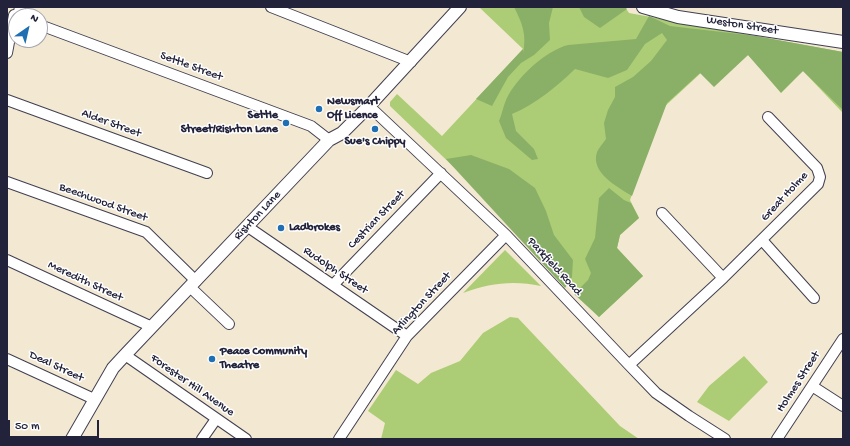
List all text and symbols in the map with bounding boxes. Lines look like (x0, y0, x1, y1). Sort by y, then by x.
north arrow (8, 8, 48, 48)
text: N (28, 12, 40, 26)
street label: Weston Street (705, 13, 779, 39)
street label: Settle Street (158, 49, 224, 85)
place label: Newsmart Off Licence (327, 95, 379, 123)
marker: Newsmart Off Licence (314, 104, 324, 114)
street label: Alder Street (79, 107, 143, 141)
place label: Settle Street/Rishton Lane (181, 109, 278, 137)
marker: Settle Street/Rishton Lane (281, 118, 291, 128)
marker: Sue's Chippy (370, 124, 380, 134)
place label: Sue's Chippy (345, 135, 405, 149)
street label: Great Holme (758, 169, 812, 225)
street label: Beechwood Street (57, 180, 149, 226)
street label: Rishton Lane (231, 188, 285, 244)
street label: Cestrian Street (345, 188, 409, 252)
place label: Ladbrokes (289, 221, 340, 235)
marker: Ladbrokes (276, 223, 286, 233)
street label: Parkfield Road (523, 235, 585, 299)
street label: Rudolph Street (300, 244, 370, 298)
street label: Meredith Street (45, 258, 125, 306)
street label: Arlington Street (389, 270, 455, 338)
place label: Peace Community Theatre (220, 345, 307, 373)
street label: Deal Street (27, 348, 85, 386)
street label: Holmes Street (774, 349, 824, 415)
street label: Forester Hill Avenue (147, 352, 237, 420)
marker: Peace Community Theatre (207, 354, 217, 364)
scale bar (10, 412, 101, 438)
text: 50 m (15, 420, 40, 434)

